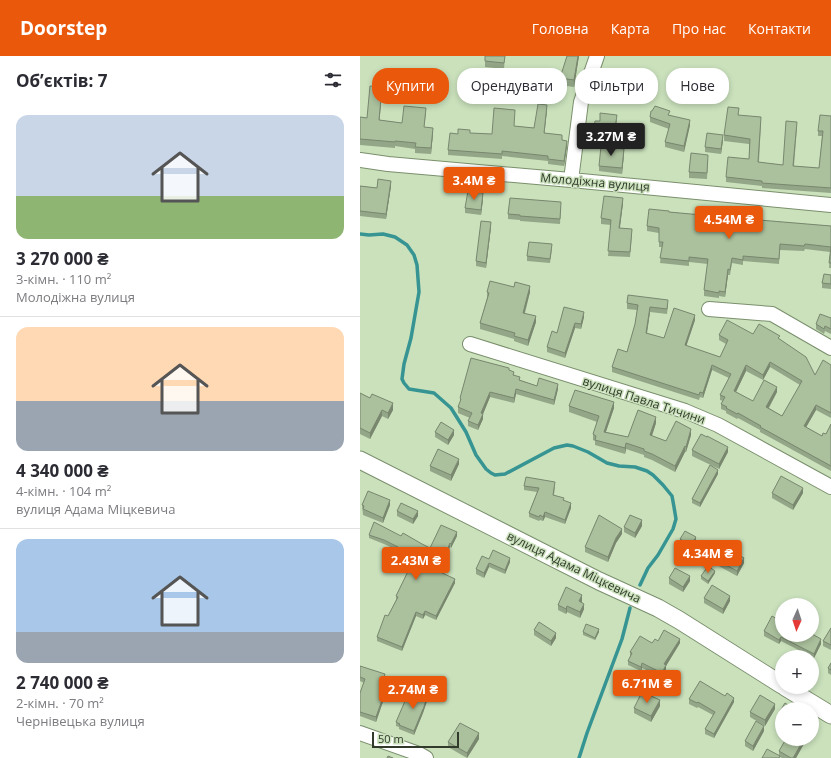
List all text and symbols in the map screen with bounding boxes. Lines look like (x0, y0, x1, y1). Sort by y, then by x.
text: Doorstep (20, 15, 107, 41)
text: Головна (532, 19, 589, 38)
text: Карта (611, 19, 650, 38)
text: Про нас (672, 19, 726, 38)
text: Контакти (748, 19, 811, 38)
chip: Купити (372, 68, 449, 104)
chip: Орендувати (457, 68, 567, 104)
chip: Фільтри (575, 68, 658, 104)
chip: Нове (666, 68, 729, 104)
text: Об’єктів: 7 (16, 69, 108, 92)
icon: filters (322, 69, 344, 91)
pin: 3.27M ₴ (574, 123, 648, 157)
text: 3.27M ₴ (586, 127, 636, 145)
icon: home (144, 141, 216, 213)
pin: 3.4M ₴ (441, 167, 507, 201)
street label: Молодіжна вулиця (540, 169, 650, 195)
text: 3.4M ₴ (453, 171, 495, 189)
pin: 4.54M ₴ (692, 206, 766, 240)
text: 4.54M ₴ (704, 210, 754, 228)
text: 3 270 000 ₴ (16, 247, 109, 270)
text: 3-кімн. · 110 m² (16, 270, 111, 288)
text: Молодіжна вулиця (16, 288, 135, 306)
icon: home (144, 353, 216, 425)
street label: вулиця Павла Тичини (581, 372, 707, 428)
text: 4 340 000 ₴ (16, 459, 109, 482)
text: 4-кімн. · 104 m² (16, 482, 111, 500)
text: вулиця Адама Міцкевича (16, 500, 175, 518)
street label: вулиця Адама Міцкевича (504, 527, 644, 607)
pin: 4.34M ₴ (671, 540, 745, 574)
text: 4.34M ₴ (683, 544, 733, 562)
pin: 2.43M ₴ (379, 547, 453, 581)
text: 2.43M ₴ (391, 551, 441, 569)
icon: home (144, 565, 216, 637)
north arrow (775, 598, 819, 642)
map controls (775, 598, 819, 746)
button: + (775, 650, 819, 694)
pin: 6.71M ₴ (610, 670, 684, 704)
text: 2 740 000 ₴ (16, 671, 109, 694)
text: 6.71M ₴ (622, 674, 672, 692)
pin: 2.74M ₴ (376, 676, 450, 710)
text: 2.74M ₴ (388, 680, 438, 698)
text: 2-кімн. · 70 m² (16, 694, 104, 712)
button: − (775, 702, 819, 746)
text: Чернівецька вулиця (16, 712, 145, 730)
scale bar (372, 730, 459, 749)
text: 50 m (378, 731, 404, 746)

